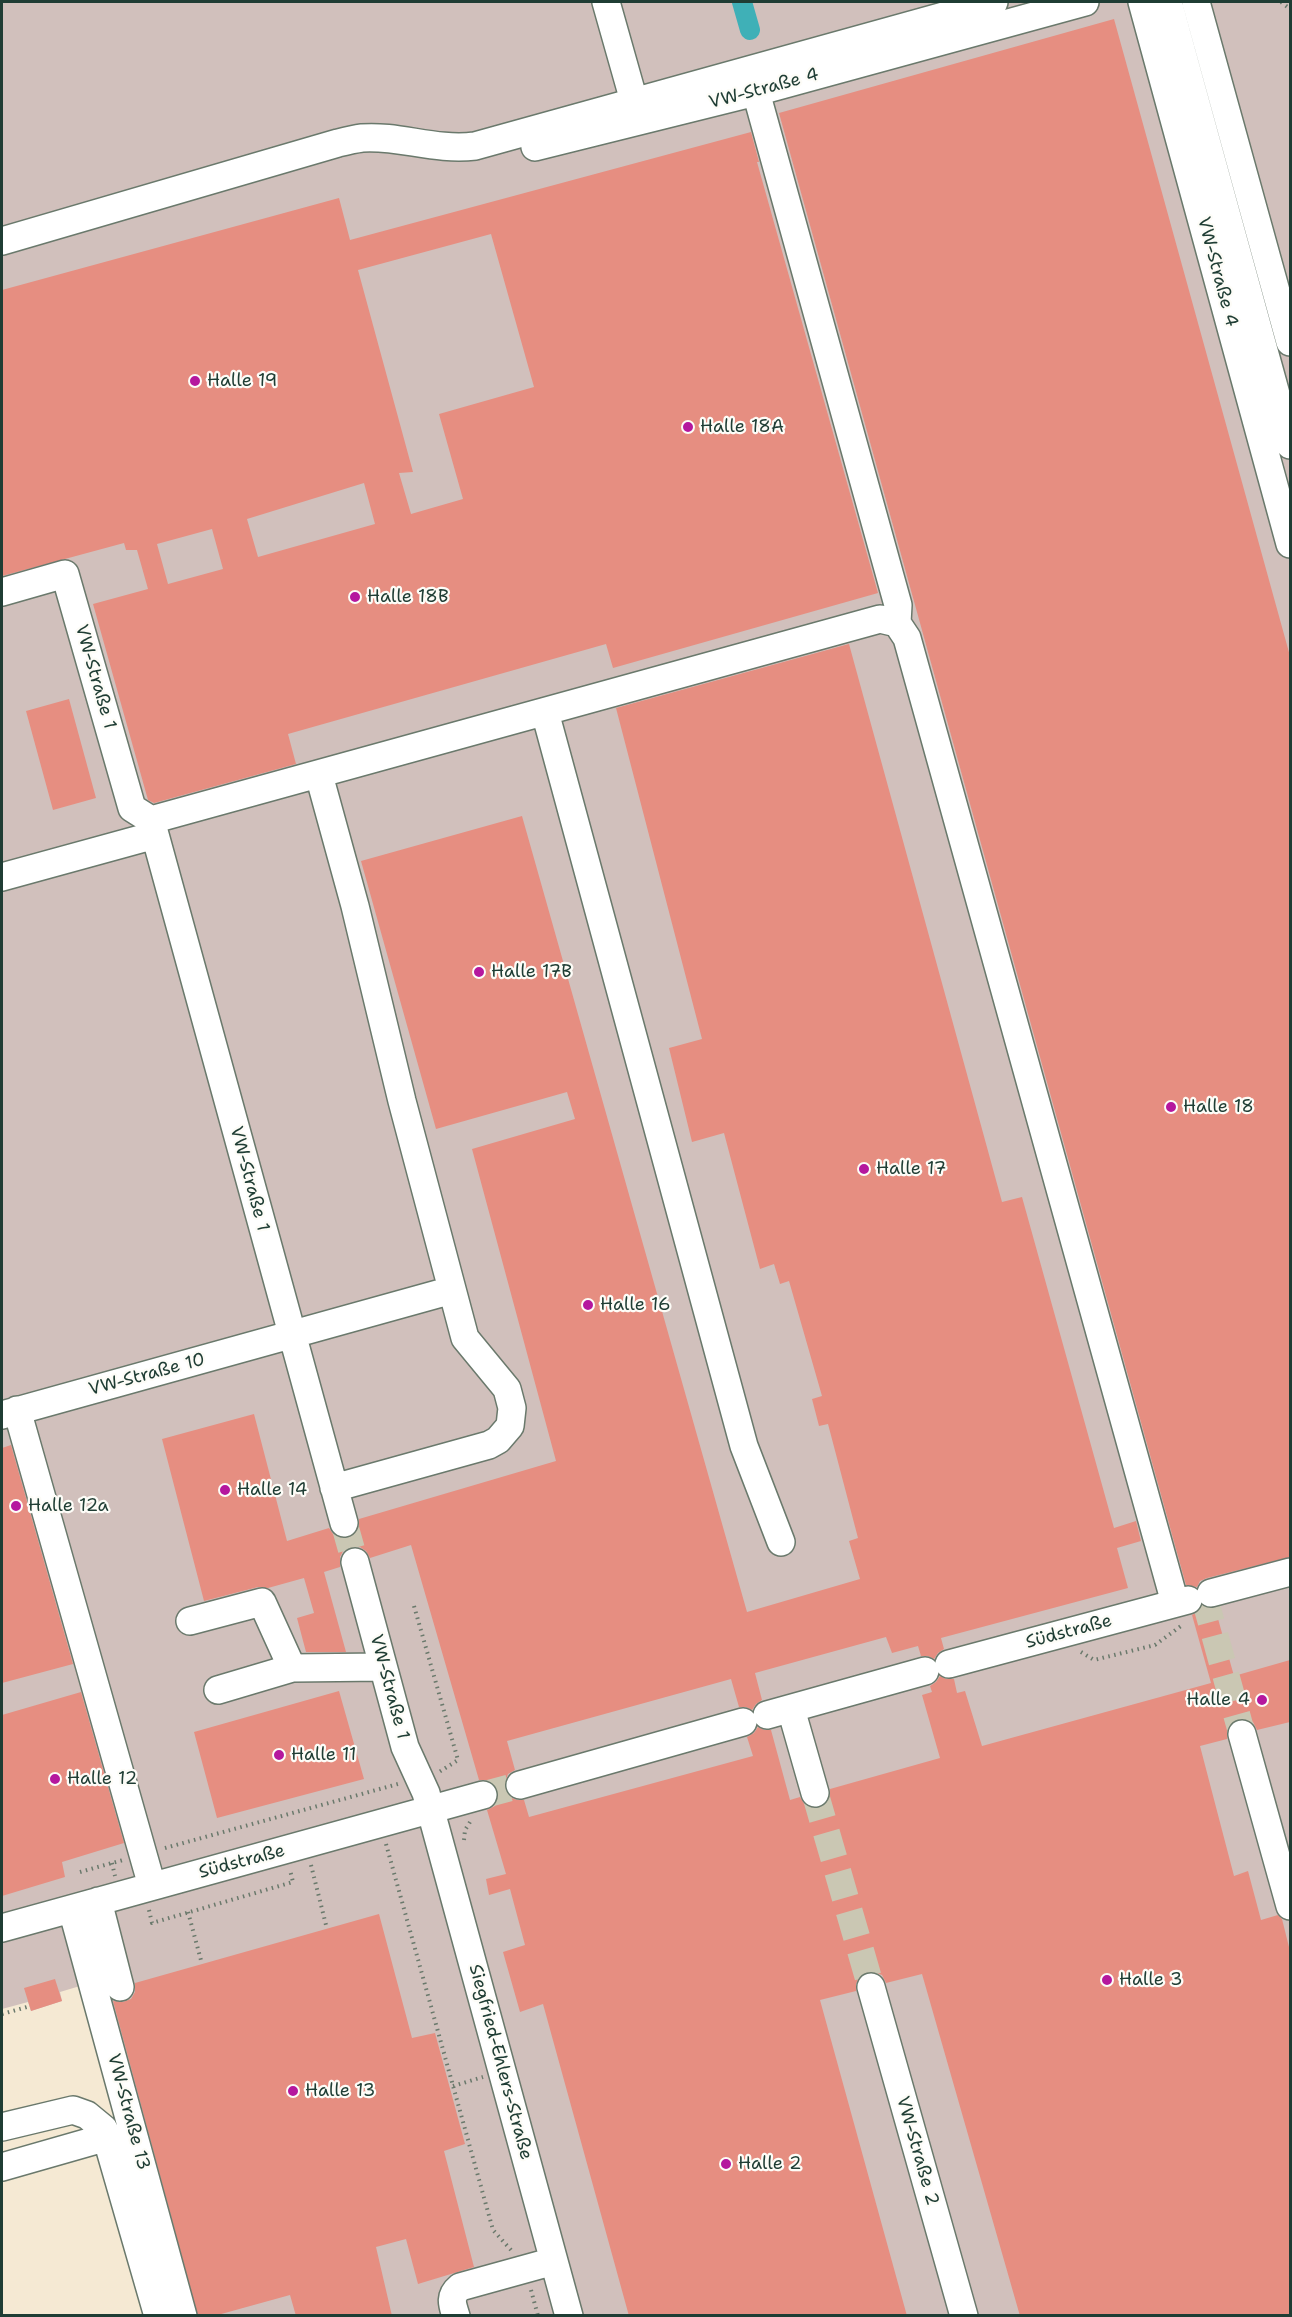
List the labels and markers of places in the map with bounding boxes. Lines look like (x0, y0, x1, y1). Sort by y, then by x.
place label: Halle 19 (207, 370, 277, 392)
marker: Halle 19 (188, 374, 202, 388)
place label: Halle 18A (700, 416, 784, 438)
marker: Halle 18A (681, 420, 695, 434)
place label: Halle 18B (367, 586, 449, 608)
marker: Halle 18B (348, 590, 362, 604)
place label: Halle 17B (491, 961, 572, 983)
marker: Halle 17B (472, 965, 486, 979)
place label: Halle 18 (1183, 1096, 1254, 1118)
marker: Halle 18 (1164, 1100, 1178, 1114)
place label: Halle 17 (876, 1158, 946, 1180)
marker: Halle 17 (857, 1162, 871, 1176)
place label: Halle 16 (600, 1294, 671, 1316)
marker: Halle 16 (581, 1298, 595, 1312)
place label: Halle 14 (237, 1479, 307, 1501)
marker: Halle 14 (218, 1483, 232, 1497)
place label: Halle 12a (28, 1495, 109, 1517)
marker: Halle 12a (9, 1499, 23, 1513)
place label: Halle 4 (1186, 1689, 1250, 1711)
marker: Halle 4 (1255, 1693, 1269, 1707)
place label: Halle 11 (291, 1744, 356, 1766)
marker: Halle 11 (272, 1748, 286, 1762)
place label: Halle 12 (67, 1768, 137, 1790)
marker: Halle 12 (48, 1772, 62, 1786)
place label: Halle 3 (1119, 1969, 1183, 1991)
marker: Halle 3 (1100, 1973, 1114, 1987)
place label: Halle 13 (305, 2080, 375, 2102)
marker: Halle 13 (286, 2084, 300, 2098)
place label: Halle 2 (738, 2153, 802, 2175)
marker: Halle 2 (719, 2157, 733, 2171)

